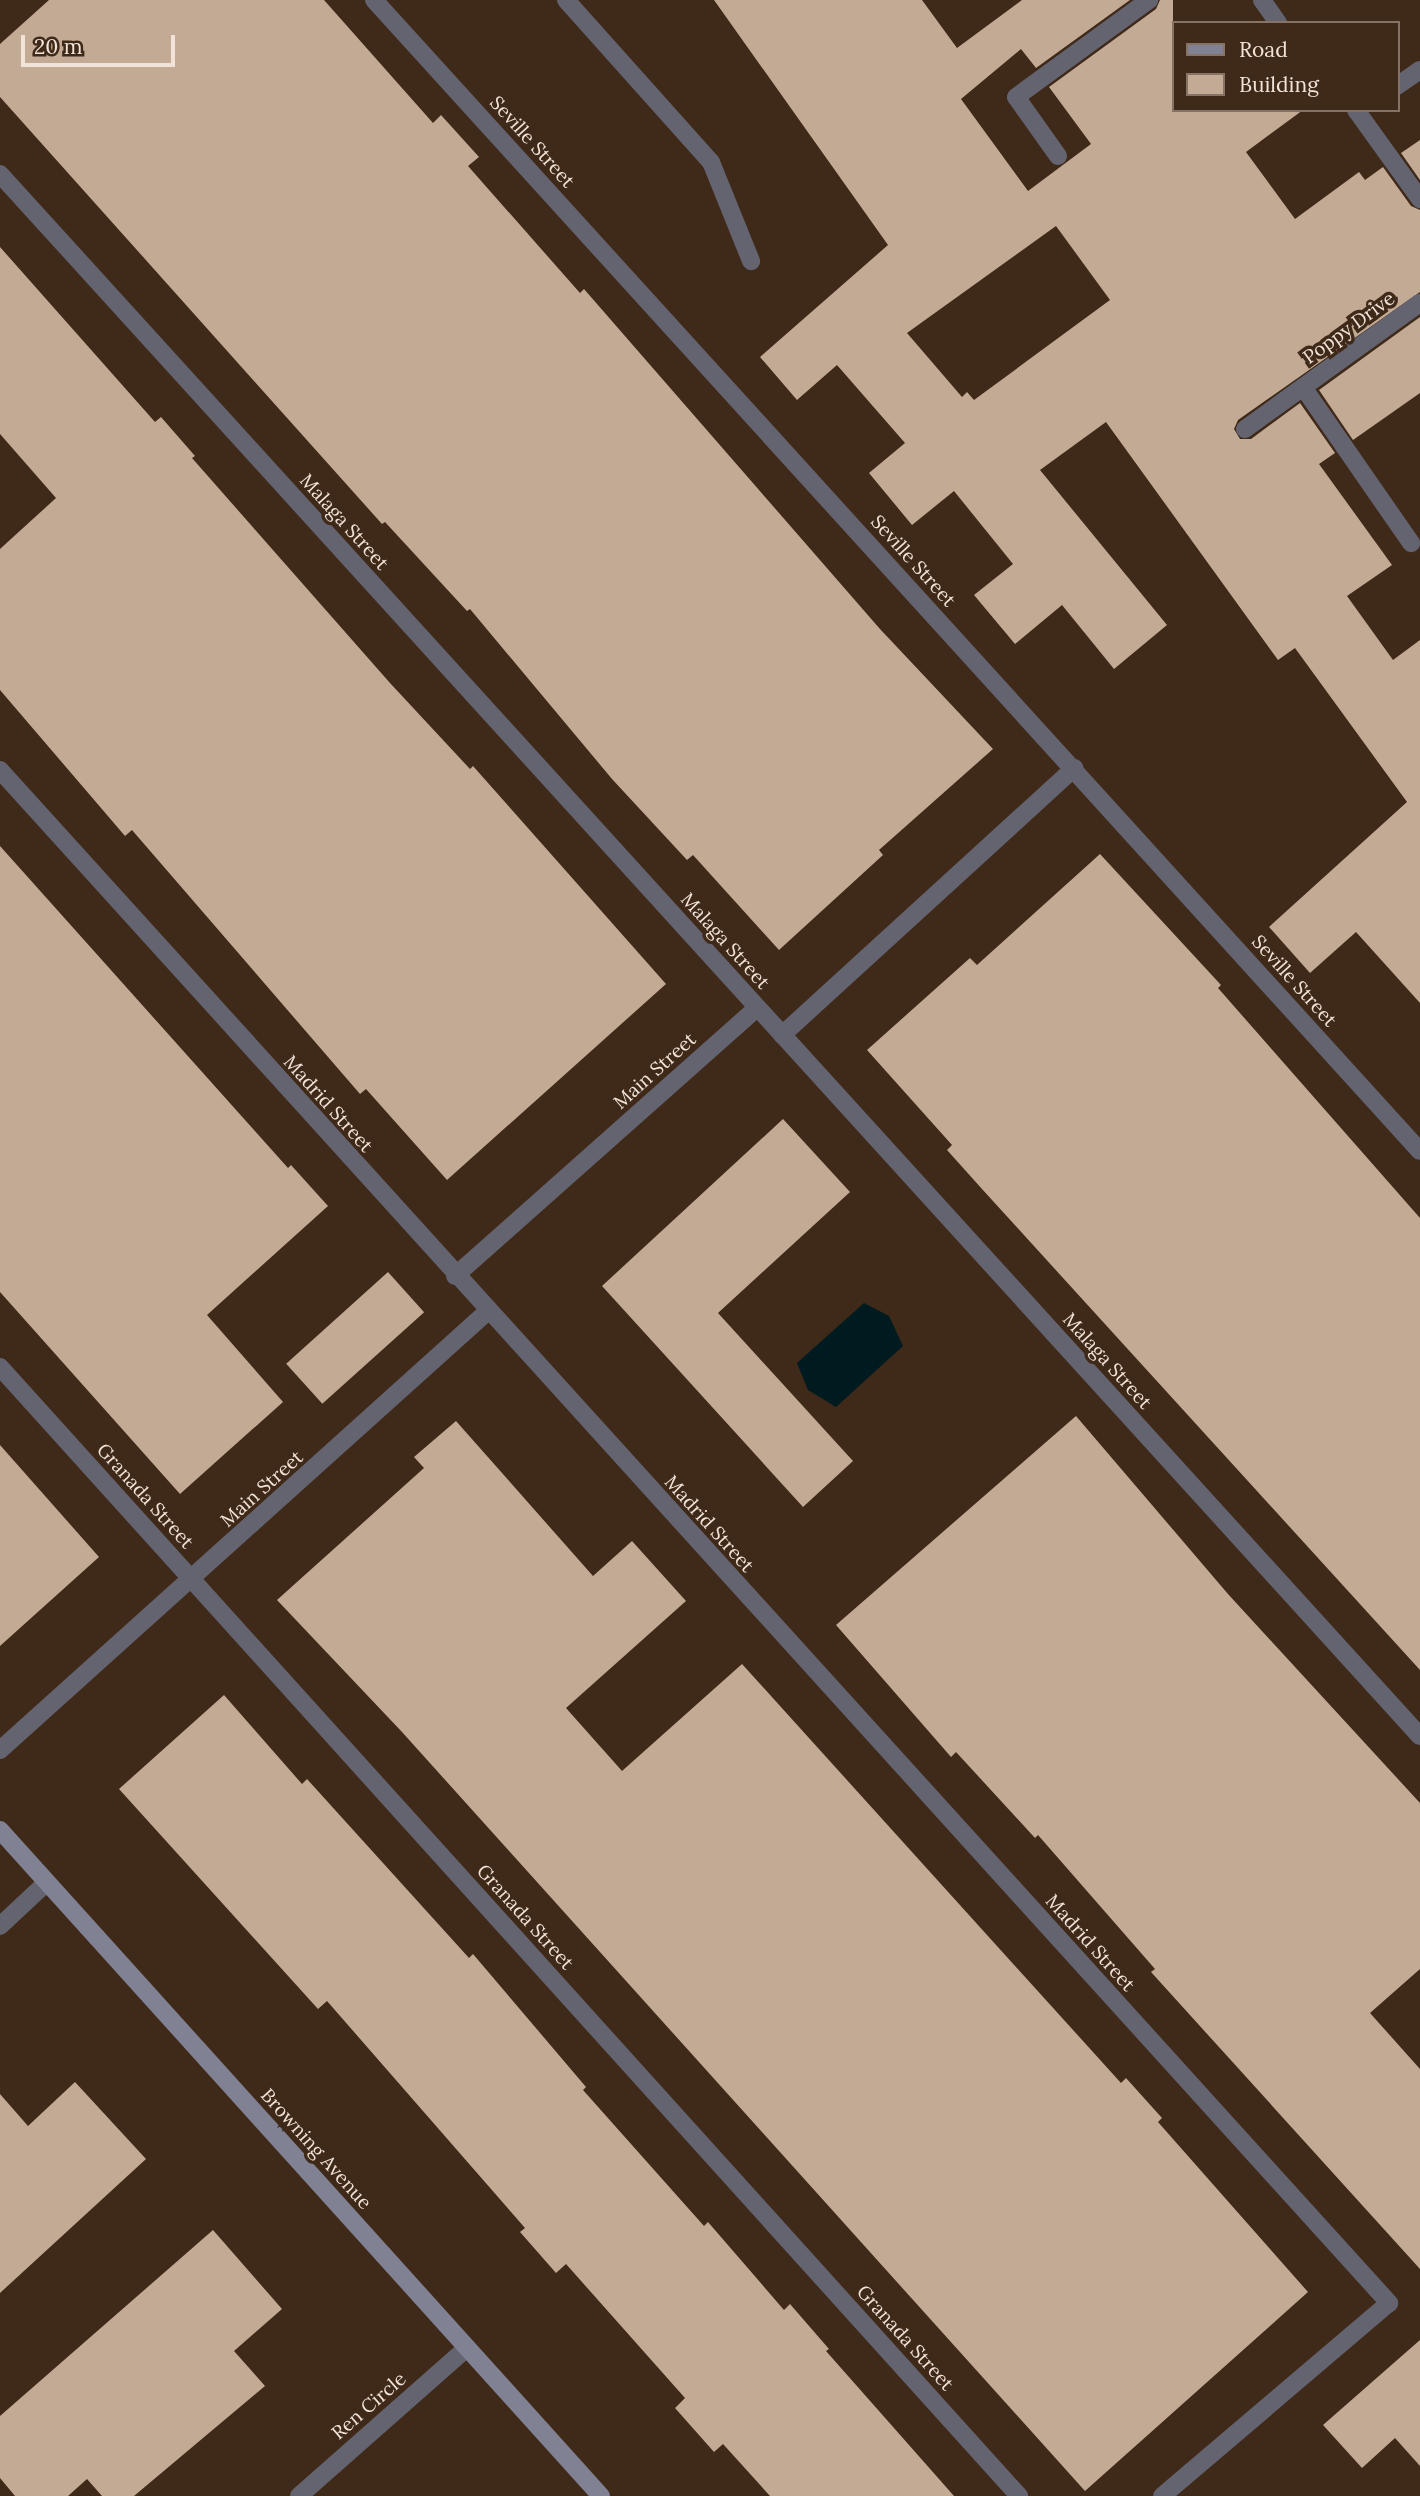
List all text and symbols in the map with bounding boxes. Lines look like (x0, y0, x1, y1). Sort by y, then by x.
scale bar (24, 21, 178, 65)
legend (1172, 21, 1399, 112)
text: 20 m (34, 33, 83, 60)
text: Road (1239, 36, 1288, 63)
text: Building (1239, 71, 1319, 98)
street label: Seville Street (485, 91, 579, 193)
street label: Poppy Drive (1299, 287, 1399, 369)
street label: Malaga Street (295, 469, 393, 575)
street label: Seville Street (866, 510, 960, 612)
street label: Malaga Street (676, 888, 774, 994)
street label: Seville Street (1247, 930, 1341, 1032)
street label: Main Street (609, 1028, 701, 1114)
street label: Madrid Street (279, 1051, 377, 1157)
street label: Malaga Street (1058, 1308, 1156, 1414)
street label: Granada Street (92, 1439, 198, 1553)
street label: Main Street (216, 1446, 308, 1532)
street label: Madrid Street (660, 1471, 758, 1577)
street label: Granada Street (472, 1860, 578, 1974)
street label: Madrid Street (1041, 1890, 1139, 1996)
street label: Browning Avenue (256, 2084, 376, 2214)
street label: Granada Street (852, 2281, 958, 2395)
street label: Ren Circle (327, 2368, 411, 2444)

